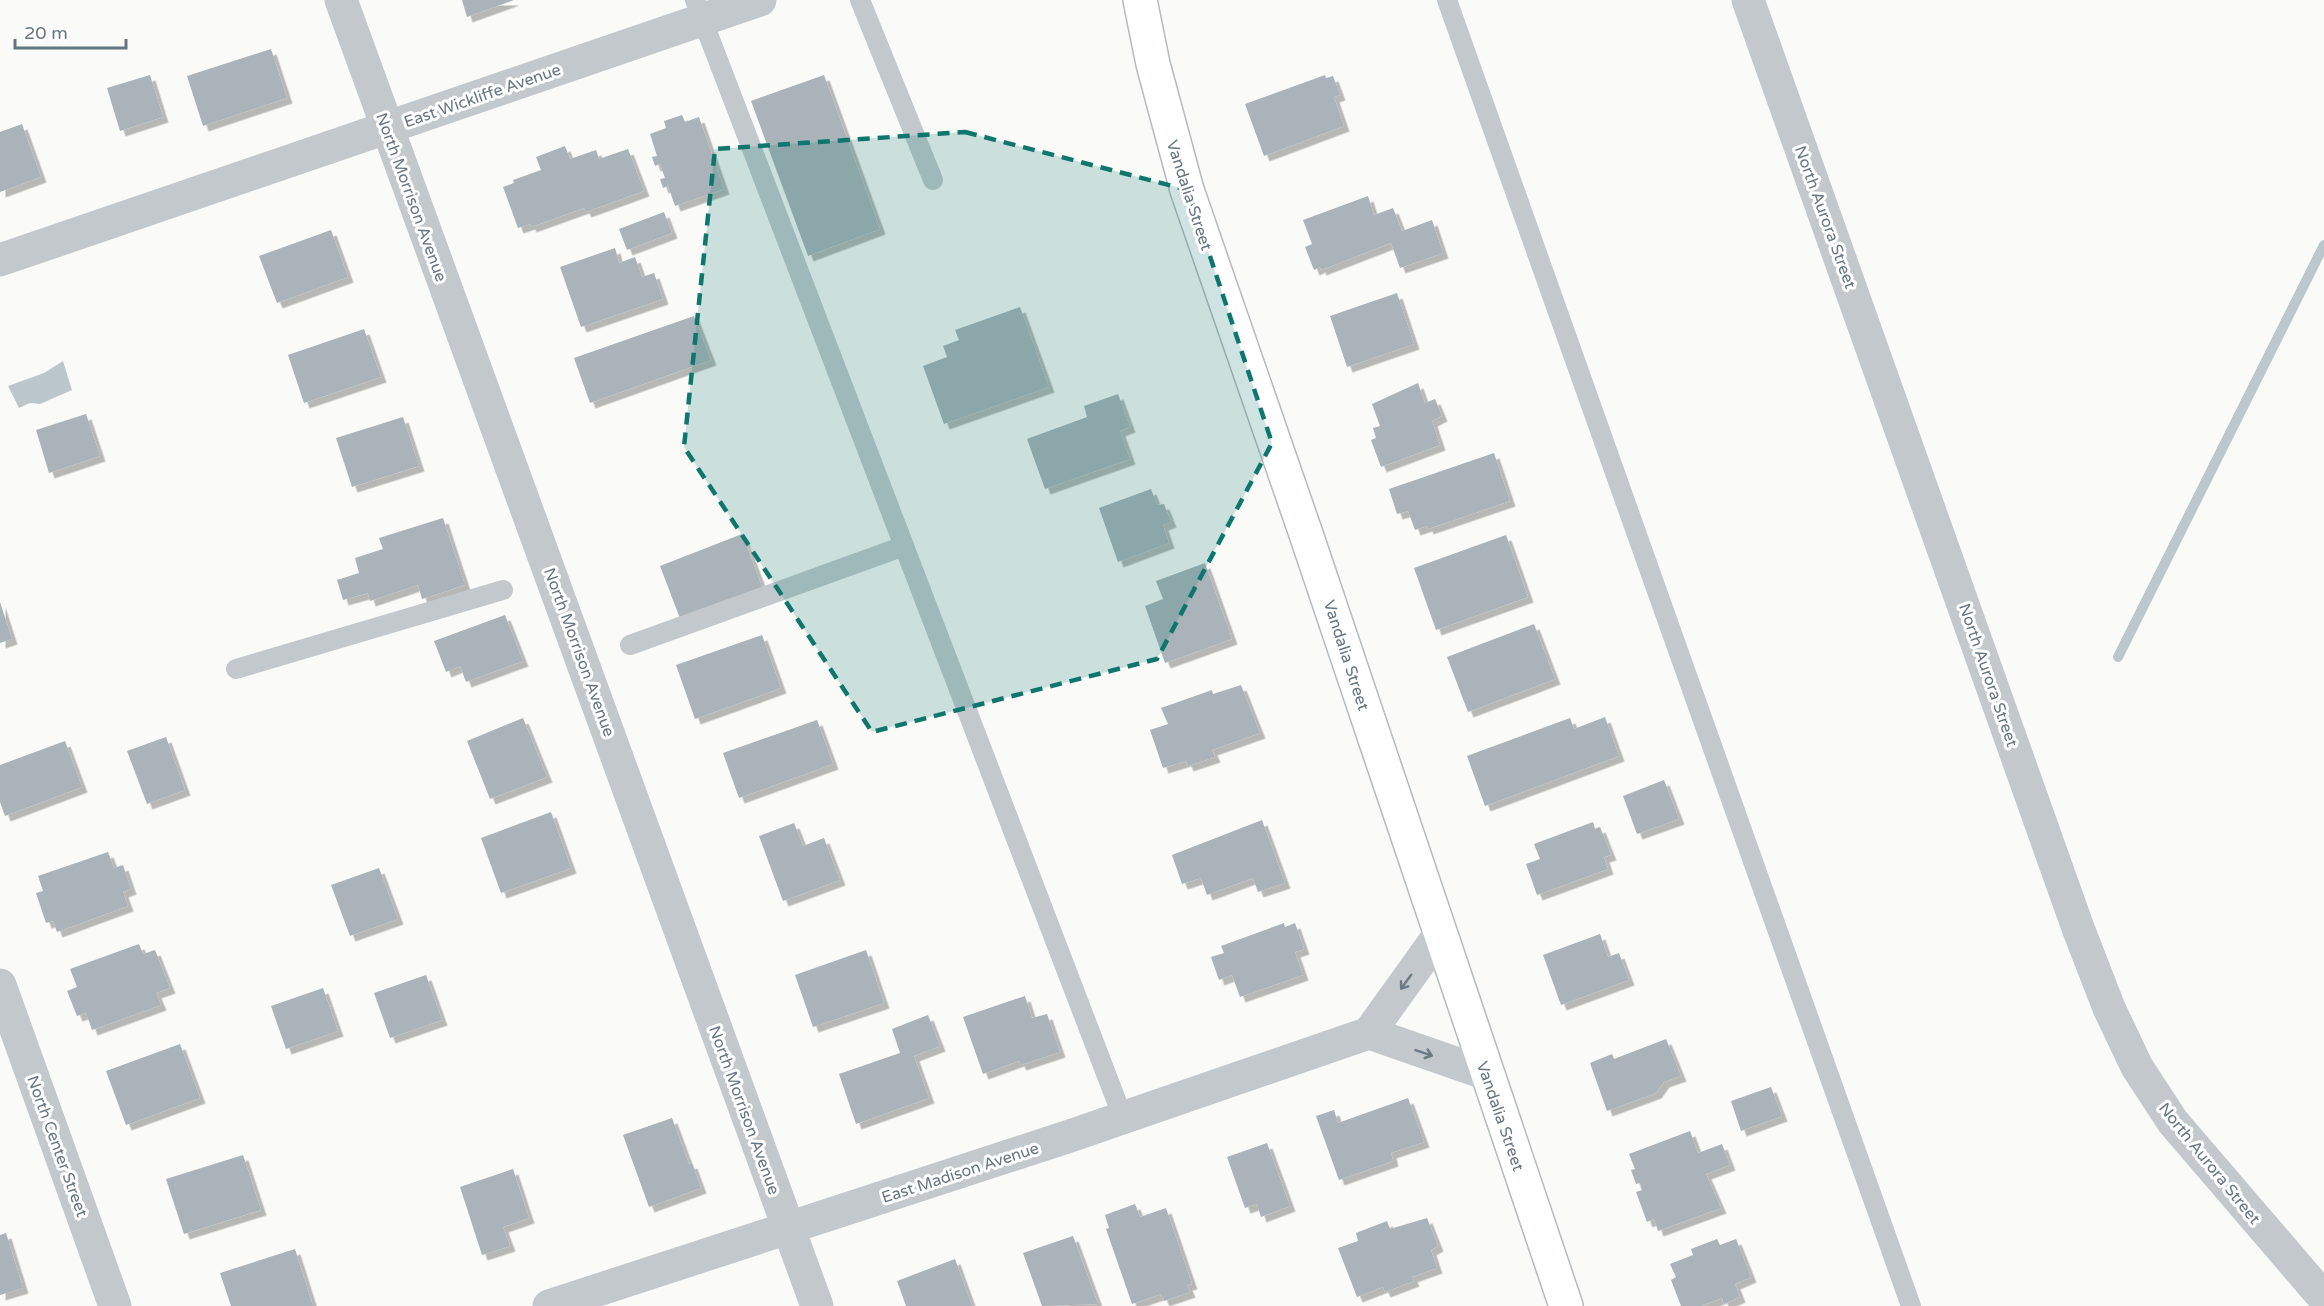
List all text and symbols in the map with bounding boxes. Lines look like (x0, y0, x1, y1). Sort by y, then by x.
scale bar (15, 12, 126, 50)
text: 20 m (24, 22, 68, 44)
street label: East Wickliffe Avenue (401, 60, 563, 132)
street label: North Morrison Avenue (371, 110, 451, 285)
street label: Vandalia Street (1162, 138, 1216, 253)
street label: North Aurora Street (1790, 143, 1860, 292)
street label: North Morrison Avenue (539, 565, 619, 740)
street label: Vandalia Street (1319, 598, 1373, 713)
street label: North Aurora Street (1954, 601, 2022, 750)
one-way arrow (1400, 973, 1412, 989)
street label: North Morrison Avenue (704, 1023, 784, 1198)
one-way arrow (1414, 1048, 1433, 1059)
street label: Vandalia Street (1472, 1059, 1528, 1174)
street label: North Center Street (22, 1073, 92, 1220)
street label: North Aurora Street (2154, 1099, 2264, 1228)
street label: East Madison Avenue (879, 1138, 1041, 1208)

